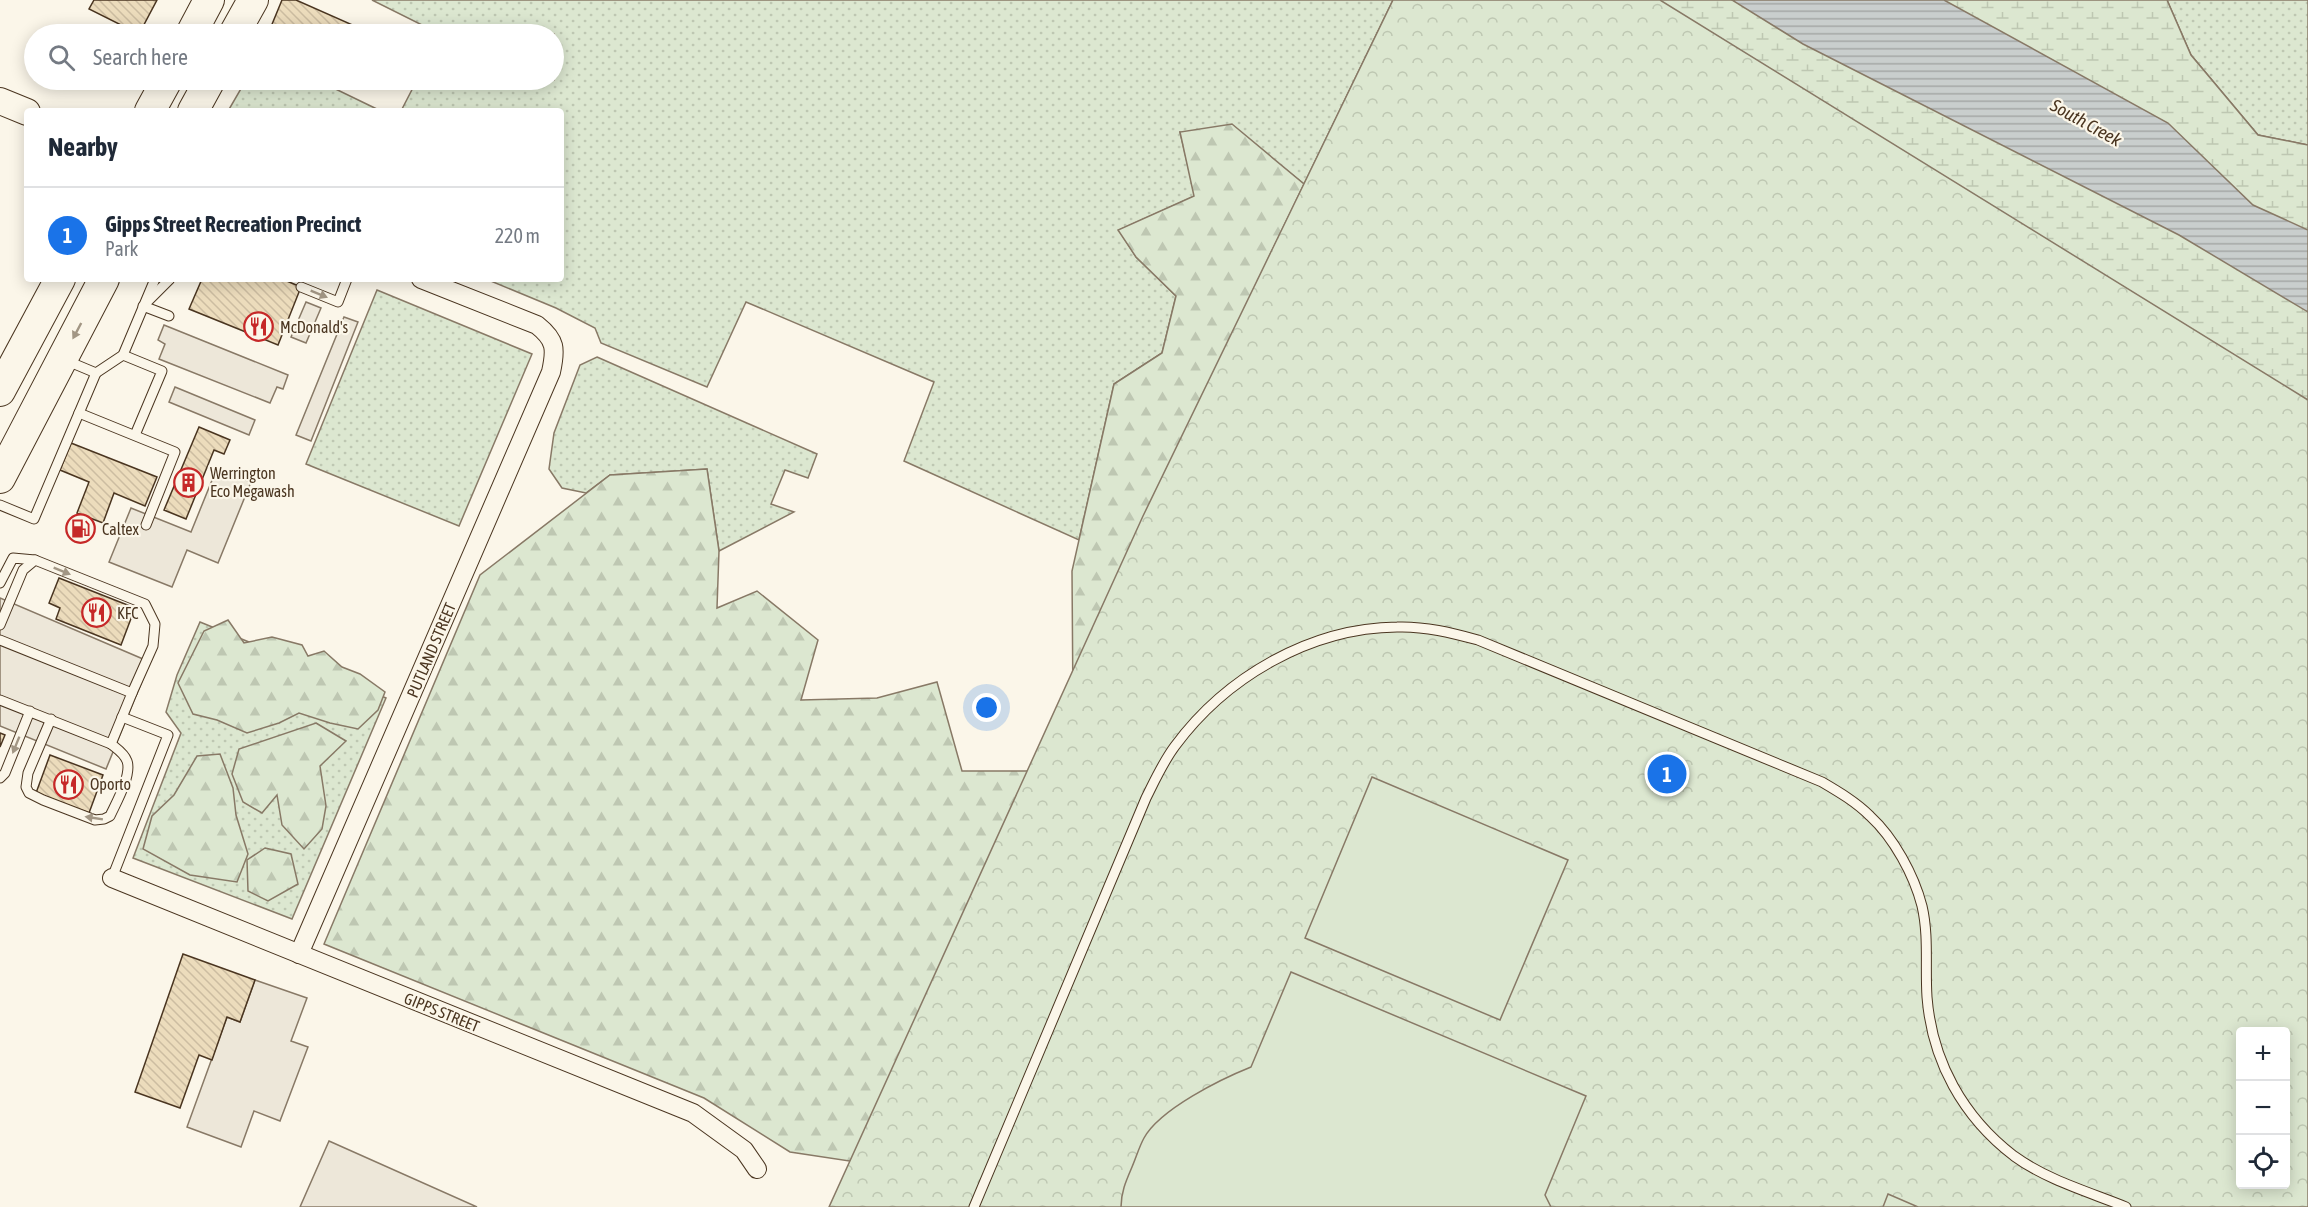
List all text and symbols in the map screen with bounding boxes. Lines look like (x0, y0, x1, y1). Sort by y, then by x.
search box (24, 24, 564, 90)
icon: search (45, 41, 78, 74)
text: Search here (93, 44, 188, 70)
water label: South Creek (2046, 94, 2126, 151)
text: Nearby (48, 132, 118, 162)
text: Gipps Street Recreation Precinct (105, 211, 361, 237)
text: 1 (63, 224, 72, 247)
text: 220 m (495, 224, 540, 247)
text: Park (105, 237, 138, 260)
one-way arrow (311, 289, 329, 299)
restaurant icon: McDonald's (243, 311, 275, 343)
place label: McDonald's (280, 318, 349, 336)
one-way arrow (72, 323, 82, 340)
place label: Werrington Eco Megawash (210, 464, 295, 501)
building icon: Werrington Eco Megawash (173, 466, 205, 498)
fuel station icon: Caltex (65, 513, 97, 545)
place label: Caltex (102, 520, 139, 538)
one-way arrow (53, 567, 71, 576)
restaurant icon: KFC (80, 597, 112, 629)
street label: PUTLAND STREET (403, 600, 459, 700)
place label: KFC (117, 604, 139, 622)
your location (972, 693, 1001, 722)
one-way arrow (11, 737, 21, 755)
pin: 1 (1648, 752, 1686, 796)
restaurant icon: Oporto (53, 768, 85, 800)
place label: Oporto (90, 775, 131, 794)
one-way arrow (84, 813, 103, 822)
street label: GIPPS STREET (402, 989, 482, 1035)
map controls (2236, 1027, 2290, 1189)
button: + (2236, 1027, 2290, 1081)
button: − (2236, 1081, 2290, 1135)
button: locate (2236, 1135, 2290, 1189)

